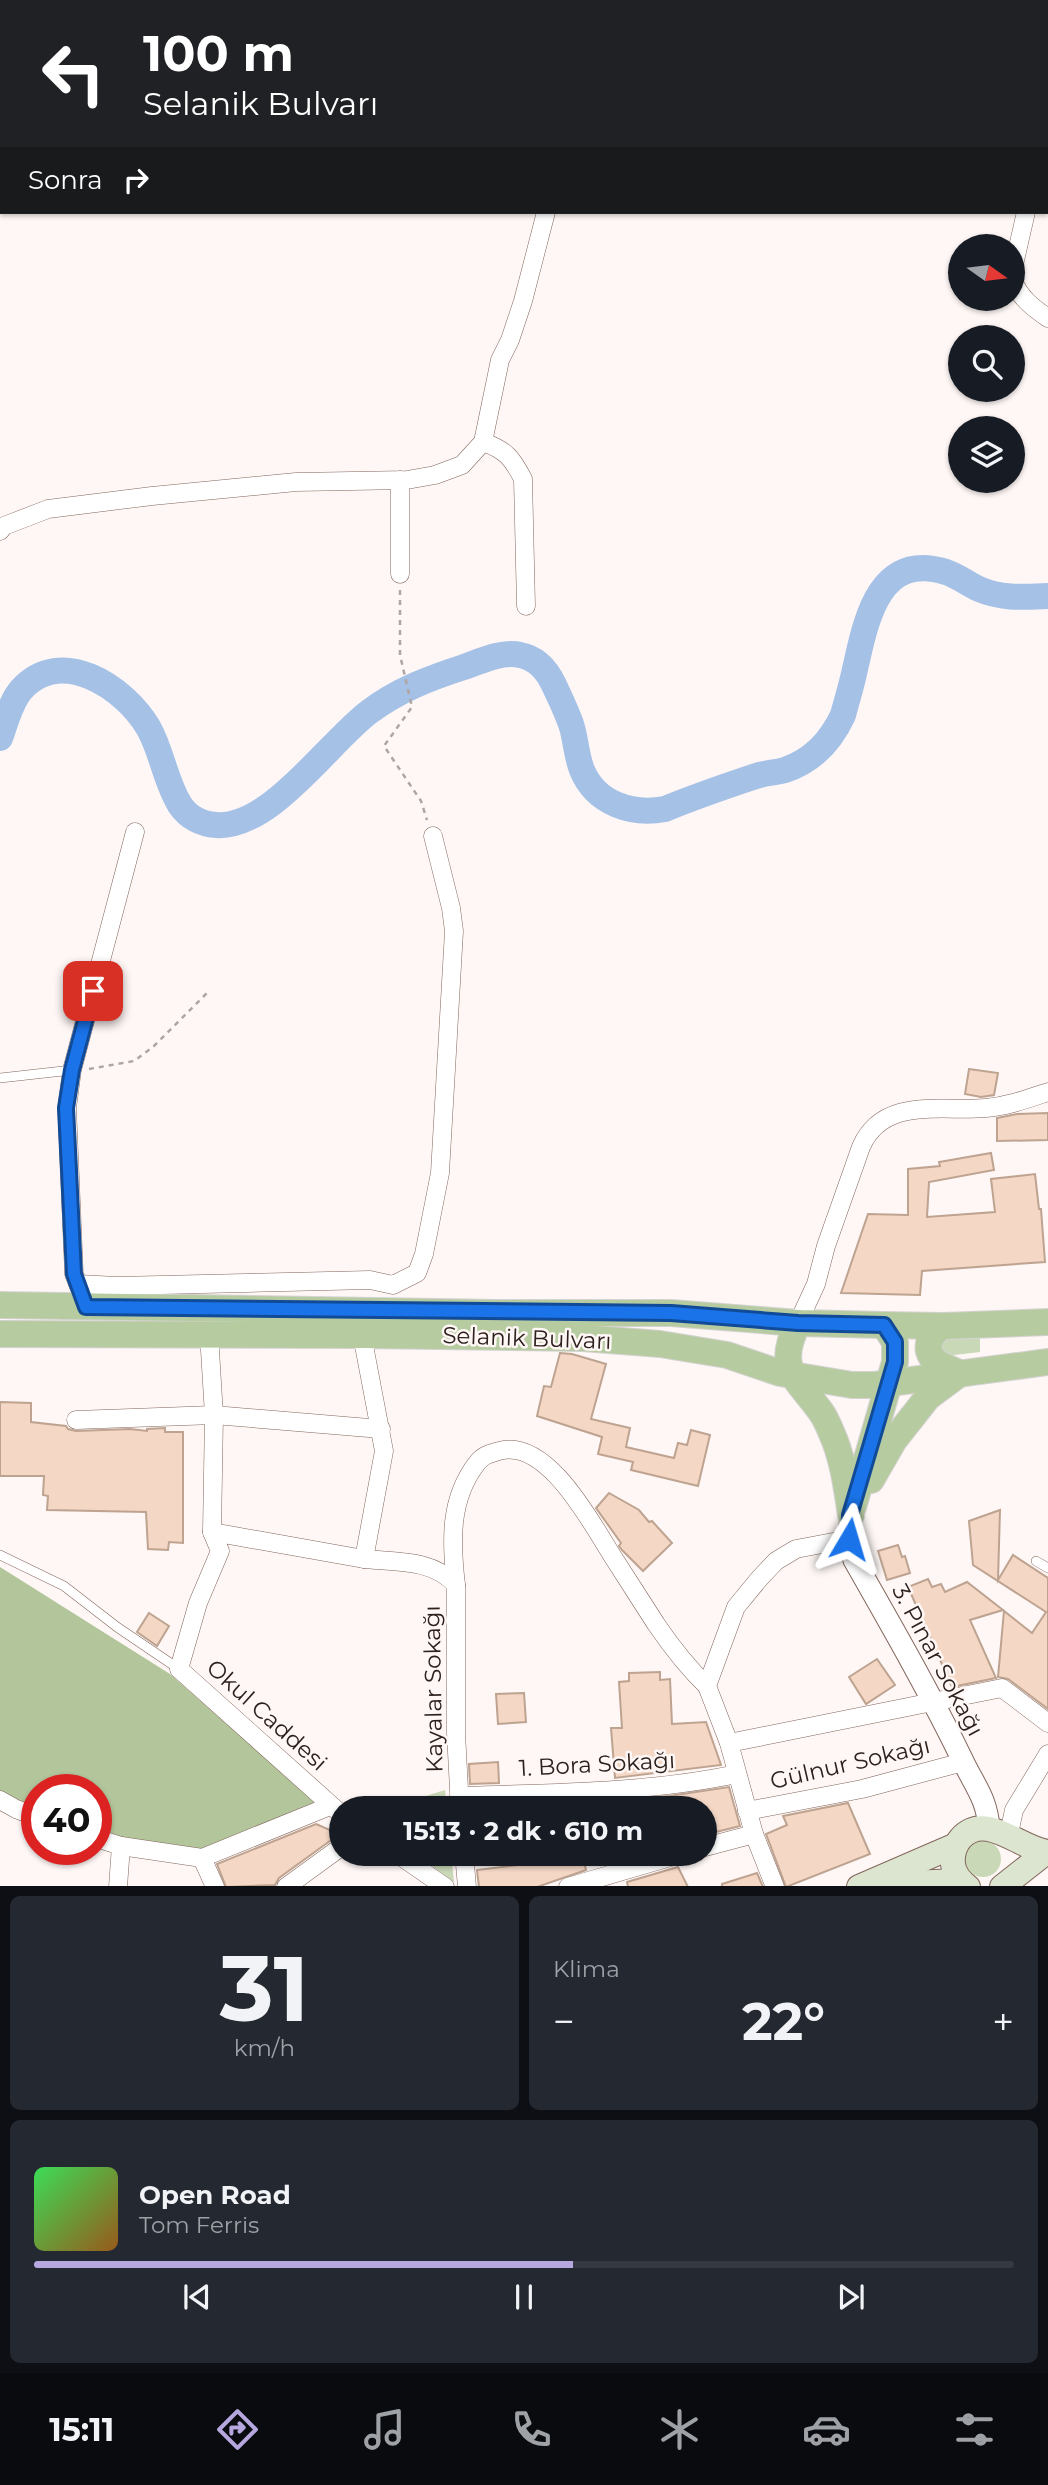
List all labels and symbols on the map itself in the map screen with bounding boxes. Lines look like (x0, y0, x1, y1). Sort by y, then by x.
north arrow (948, 234, 1026, 312)
pin (63, 961, 123, 1021)
street label: Selanik Bulvarı (442, 1321, 612, 1355)
position arrow (812, 1502, 886, 1576)
street label: 3. Pınar Sokağı (886, 1579, 990, 1741)
street label: Kayalar Sokağı (418, 1605, 448, 1773)
street label: Okul Caddesi (201, 1654, 333, 1776)
street label: Gülnur Sokağı (767, 1731, 933, 1795)
street label: 1. Bora Sokağı (518, 1746, 676, 1782)
speed limit sign: 40 (21, 1774, 112, 1865)

